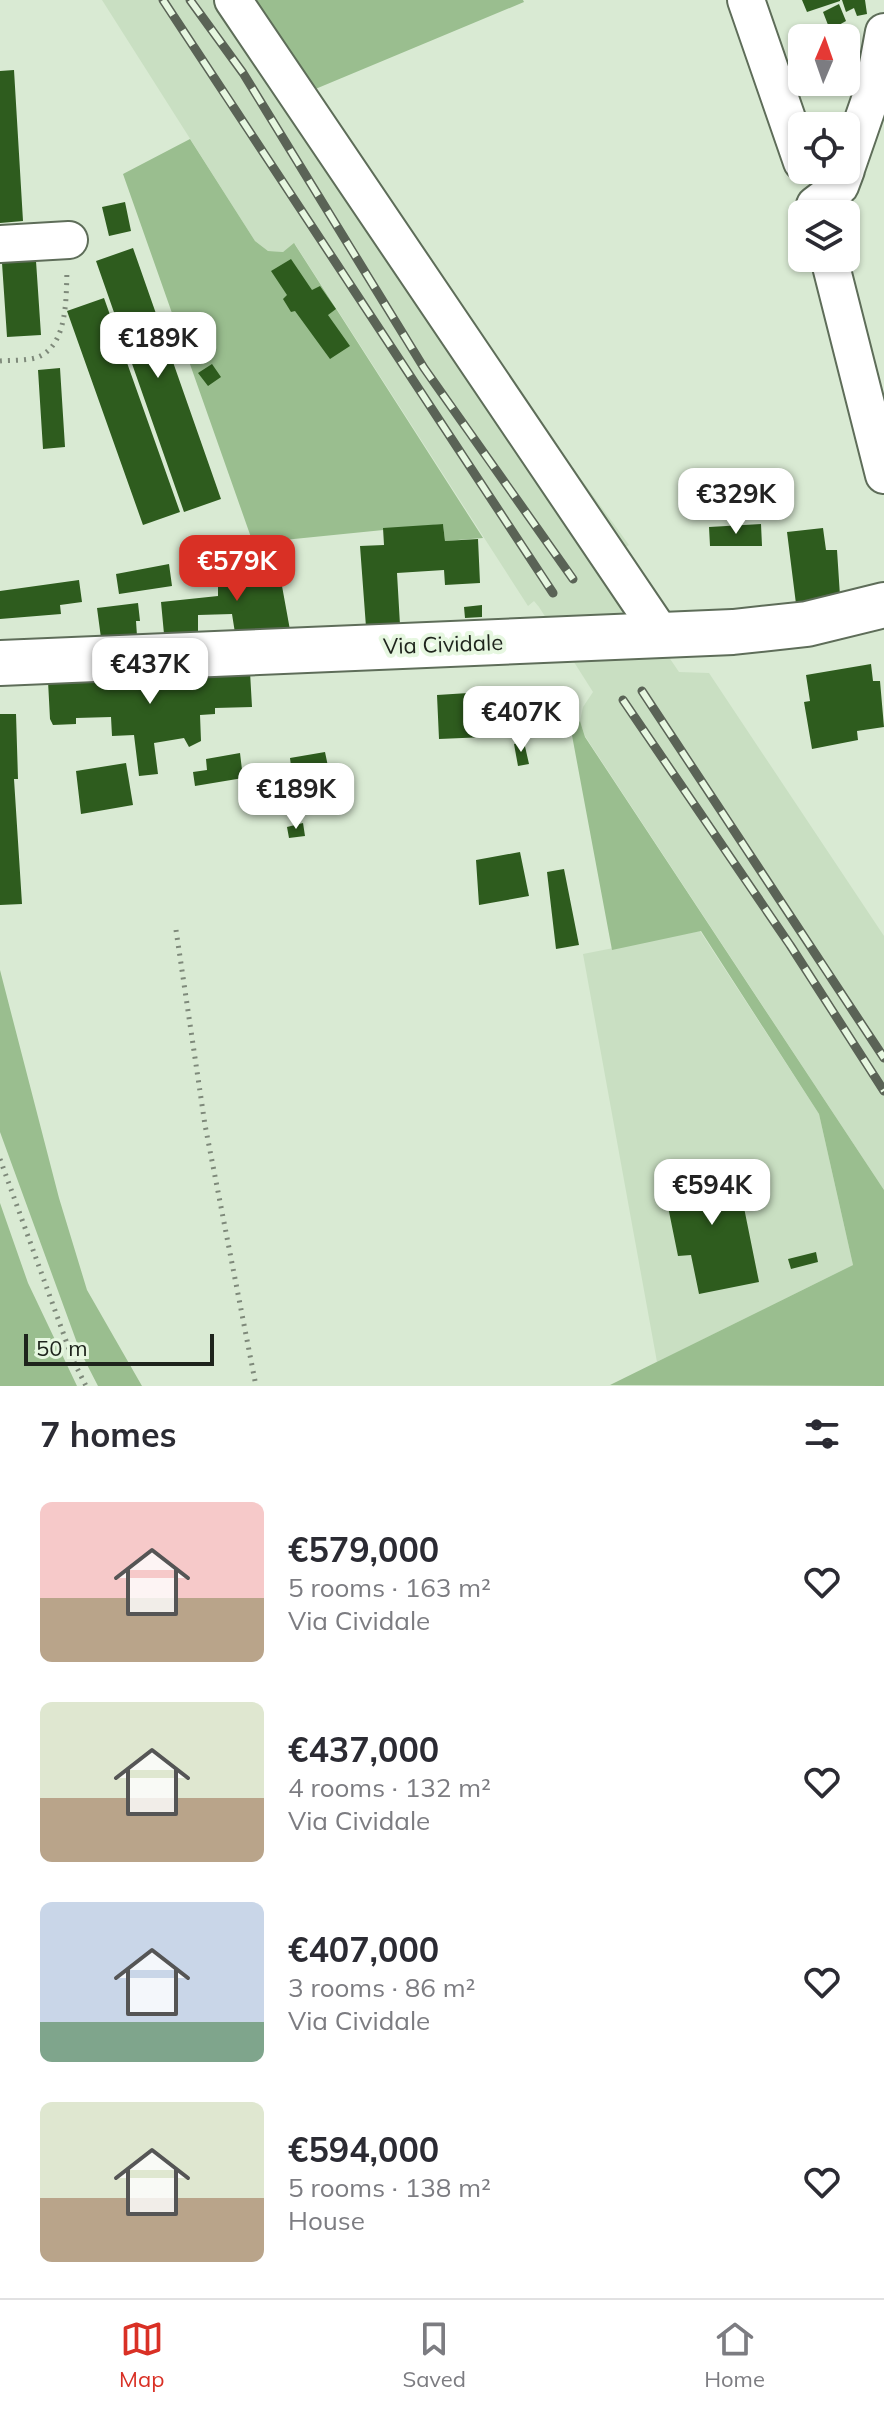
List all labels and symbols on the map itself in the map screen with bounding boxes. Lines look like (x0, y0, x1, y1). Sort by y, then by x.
north arrow (788, 24, 860, 96)
pin: €189K (102, 312, 214, 380)
pin: €329K (680, 468, 792, 536)
pin: €579K (181, 535, 293, 603)
street label: Via Cividale (382, 628, 504, 660)
pin: €437K (94, 638, 206, 706)
pin: €407K (465, 686, 577, 754)
pin: €189K (240, 763, 352, 831)
pin: €594K (656, 1159, 768, 1227)
scale bar (24, 1330, 214, 1366)

